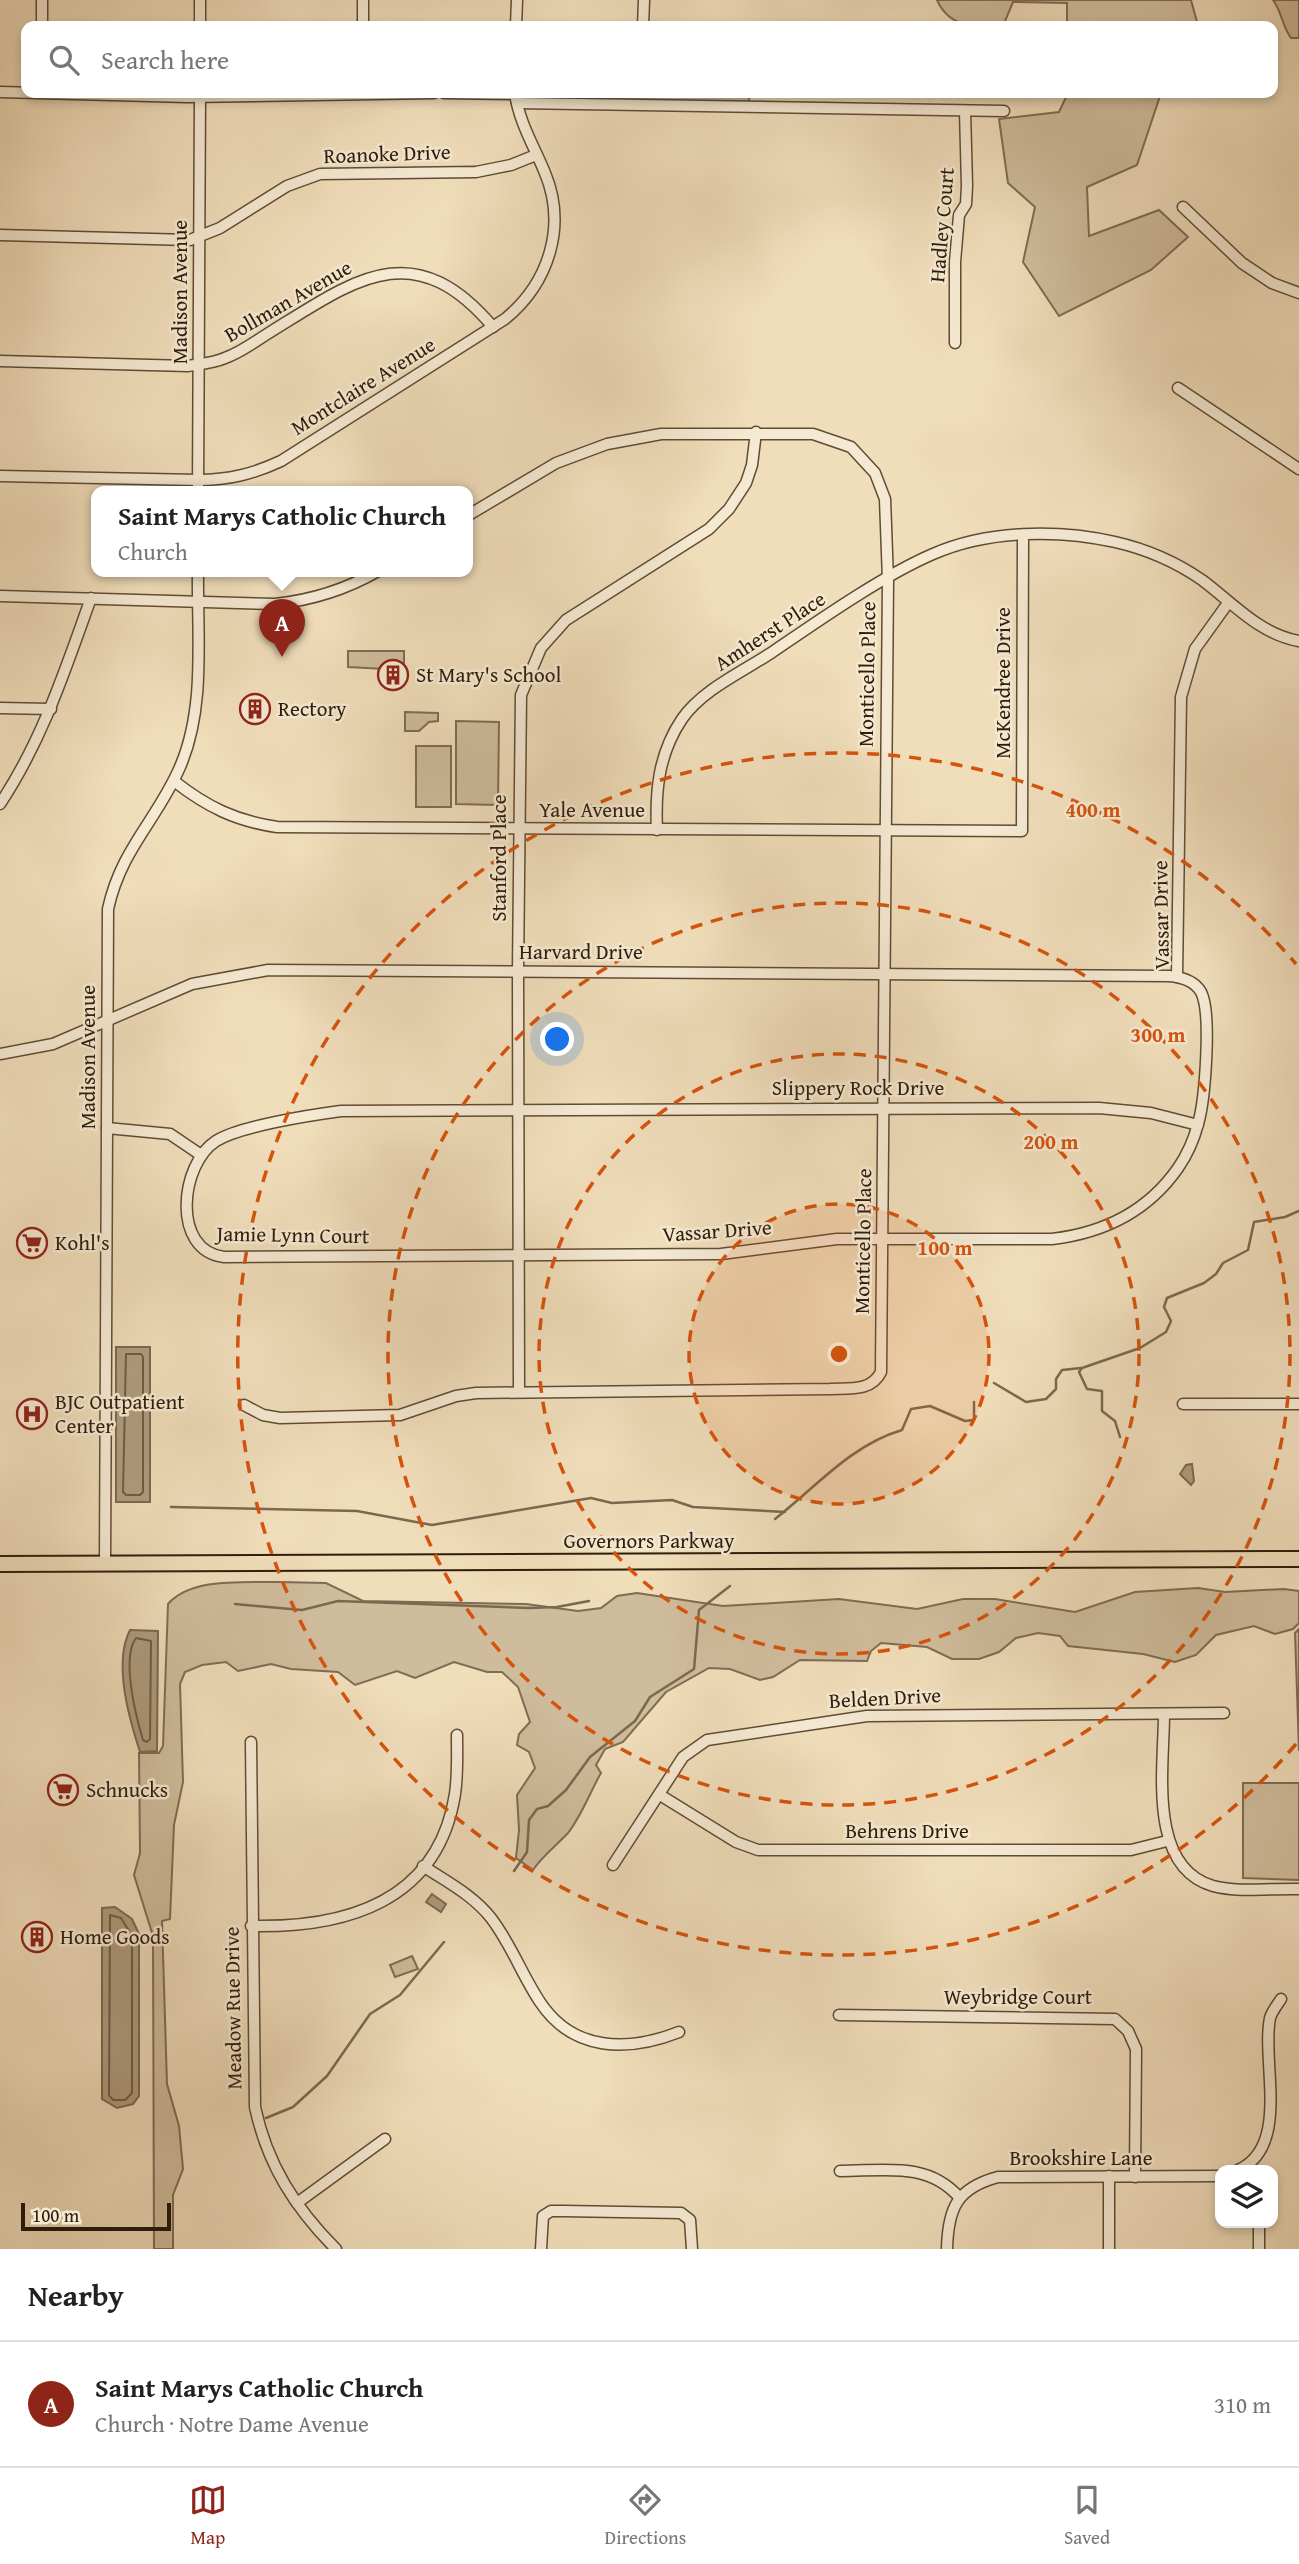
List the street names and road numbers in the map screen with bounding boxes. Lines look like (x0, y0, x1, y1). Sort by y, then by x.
street label: Roanoke Drive (323, 136, 451, 171)
street label: Hadley Court (921, 166, 962, 284)
street label: Madison Avenue (164, 220, 195, 364)
street label: Bollman Avenue (218, 251, 357, 350)
street label: Montclaire Avenue (284, 329, 441, 442)
street label: Amherst Place (708, 583, 831, 678)
street label: Monticello Place (850, 601, 883, 747)
street label: McKendree Drive (987, 607, 1018, 759)
street label: Stanford Place (483, 794, 514, 922)
street label: Yale Avenue (539, 794, 645, 825)
street label: Vassar Drive (1144, 860, 1177, 970)
street label: Harvard Drive (519, 936, 643, 967)
street label: Madison Avenue (72, 985, 103, 1129)
street label: Slippery Rock Drive (772, 1072, 944, 1103)
street label: Monticello Place (846, 1168, 879, 1314)
street label: Vassar Drive (661, 1211, 773, 1250)
street label: Jamie Lynn Court (213, 1218, 370, 1251)
street label: Governors Parkway (564, 1525, 735, 1556)
street label: Belden Drive (828, 1679, 942, 1716)
street label: Behrens Drive (845, 1815, 969, 1846)
street label: Meadow Rue Drive (216, 1926, 249, 2090)
street label: Weybridge Court (944, 1981, 1093, 2012)
street label: Brookshire Lane (1010, 2142, 1153, 2173)

